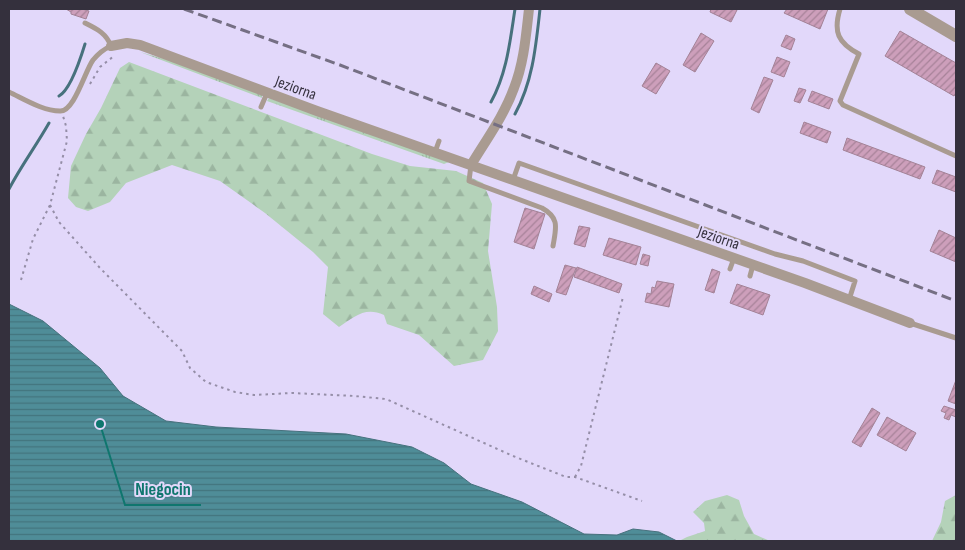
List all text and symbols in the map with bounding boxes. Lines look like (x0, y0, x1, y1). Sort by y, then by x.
street label: Jeziorna (271, 72, 319, 105)
street label: Jeziorna (694, 222, 742, 254)
callout: Niegocin (125, 472, 201, 505)
text: Niegocin (135, 479, 191, 500)

